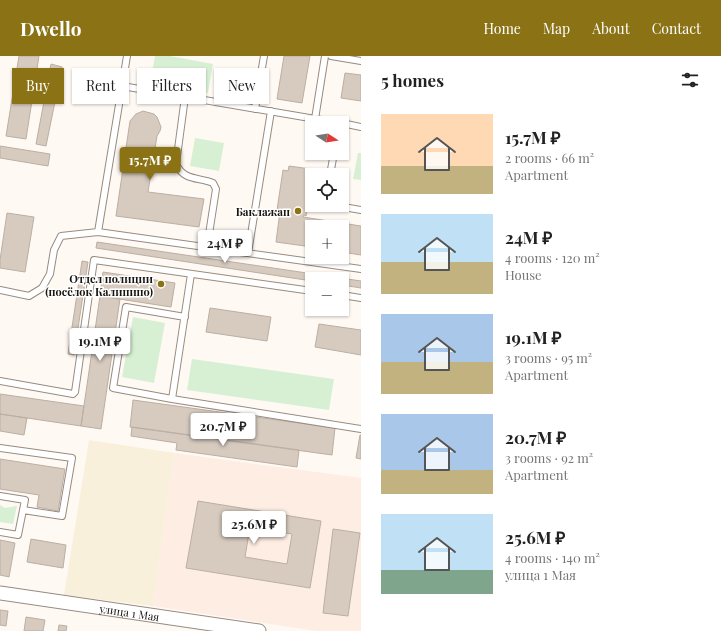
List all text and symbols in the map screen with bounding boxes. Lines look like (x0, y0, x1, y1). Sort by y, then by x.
text: Dwello (20, 15, 81, 41)
text: Home (483, 19, 521, 38)
text: Map (543, 19, 570, 38)
text: About (592, 19, 630, 38)
text: Contact (652, 19, 701, 38)
chip: Buy (12, 68, 64, 104)
chip: Rent (72, 68, 129, 104)
chip: Filters (137, 68, 206, 104)
chip: New (214, 68, 269, 104)
text: 5 homes (381, 69, 444, 91)
icon: filters (679, 69, 701, 91)
north arrow (305, 116, 349, 160)
map controls (305, 116, 349, 316)
text: 15.7M ₽ (505, 126, 561, 148)
icon: home (413, 130, 461, 178)
pin: 15.7M ₽ (113, 147, 187, 181)
text: 2 rooms · 66 m² (505, 149, 594, 166)
text: 15.7M ₽ (129, 151, 171, 168)
text: Apartment (505, 166, 568, 183)
button: locate (305, 168, 349, 212)
place label: Баклажан (236, 204, 290, 219)
marker: Баклажан (293, 206, 303, 216)
button: + (305, 220, 349, 264)
text: 24M ₽ (505, 226, 552, 248)
pin: 24M ₽ (197, 230, 253, 264)
icon: home (413, 230, 461, 278)
text: 24M ₽ (207, 234, 243, 251)
text: 4 rooms · 120 m² (505, 249, 600, 266)
text: House (505, 266, 542, 283)
place label: Отдел полиции (посёлок Калинино) (45, 271, 154, 299)
button: − (305, 272, 349, 316)
marker: Отдел полиции (посёлок Калинино) (156, 279, 166, 289)
text: 19.1M ₽ (505, 326, 562, 348)
pin: 19.1M ₽ (63, 328, 137, 362)
icon: home (413, 330, 461, 378)
text: 19.1M ₽ (78, 332, 122, 349)
text: 3 rooms · 95 m² (505, 349, 592, 366)
text: Apartment (505, 366, 568, 383)
pin: 20.7M ₽ (186, 413, 260, 447)
text: 20.7M ₽ (200, 417, 247, 434)
text: 20.7M ₽ (505, 426, 566, 448)
icon: home (413, 430, 461, 478)
text: 3 rooms · 92 m² (505, 449, 593, 466)
text: Apartment (505, 466, 568, 483)
pin: 25.6M ₽ (217, 511, 291, 545)
text: 25.6M ₽ (231, 515, 277, 532)
text: 25.6M ₽ (505, 526, 565, 548)
icon: home (413, 530, 461, 578)
text: 4 rooms · 140 m² (505, 549, 600, 566)
text: улица 1 Мая (505, 566, 576, 583)
street label: улица 1 Мая (98, 600, 161, 624)

